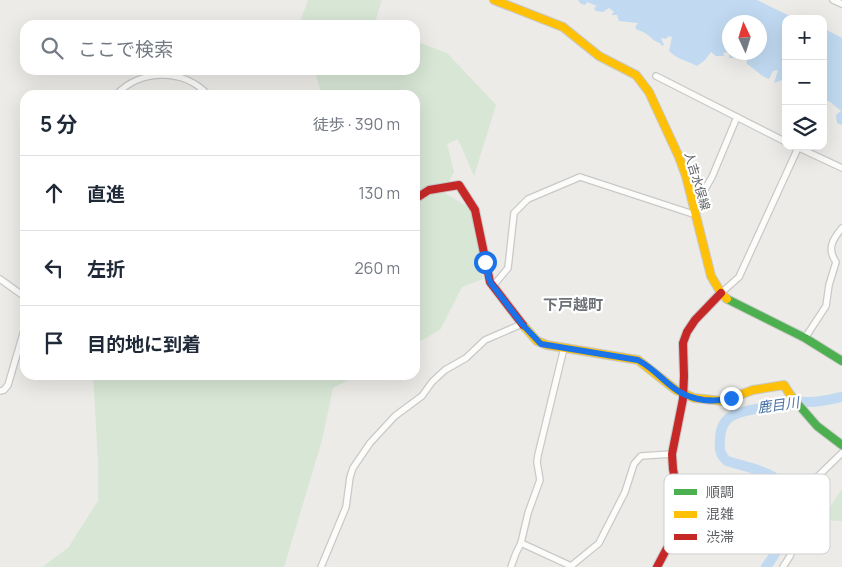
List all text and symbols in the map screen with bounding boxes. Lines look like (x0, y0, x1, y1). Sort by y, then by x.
north arrow (722, 15, 767, 60)
map controls (782, 15, 827, 150)
button: + (782, 15, 827, 60)
search box (20, 20, 420, 75)
icon: search (38, 34, 66, 62)
text: ここで検索 (78, 36, 173, 62)
button: − (782, 60, 827, 105)
button: layers (782, 105, 827, 150)
text: 5 分 (40, 110, 78, 138)
text: 徒歩 · 390 m (313, 113, 400, 135)
street label: 人吉水俣線 (681, 150, 714, 212)
icon: ahead (40, 179, 68, 207)
text: 直進 (87, 181, 125, 207)
text: 130 m (358, 182, 400, 204)
route start (474, 251, 497, 274)
icon: left (40, 254, 68, 282)
text: 左折 (87, 256, 125, 282)
text: 260 m (354, 257, 400, 279)
district label: 下戸越町 (543, 294, 603, 315)
icon: arrive (40, 329, 68, 357)
text: 目的地に到着 (87, 331, 201, 357)
route end (720, 387, 743, 410)
water label: 鹿目川 (756, 392, 802, 417)
legend (664, 474, 830, 554)
text: 順調 (706, 482, 734, 501)
text: 混雑 (706, 504, 734, 523)
text: 渋滞 (706, 527, 734, 546)

